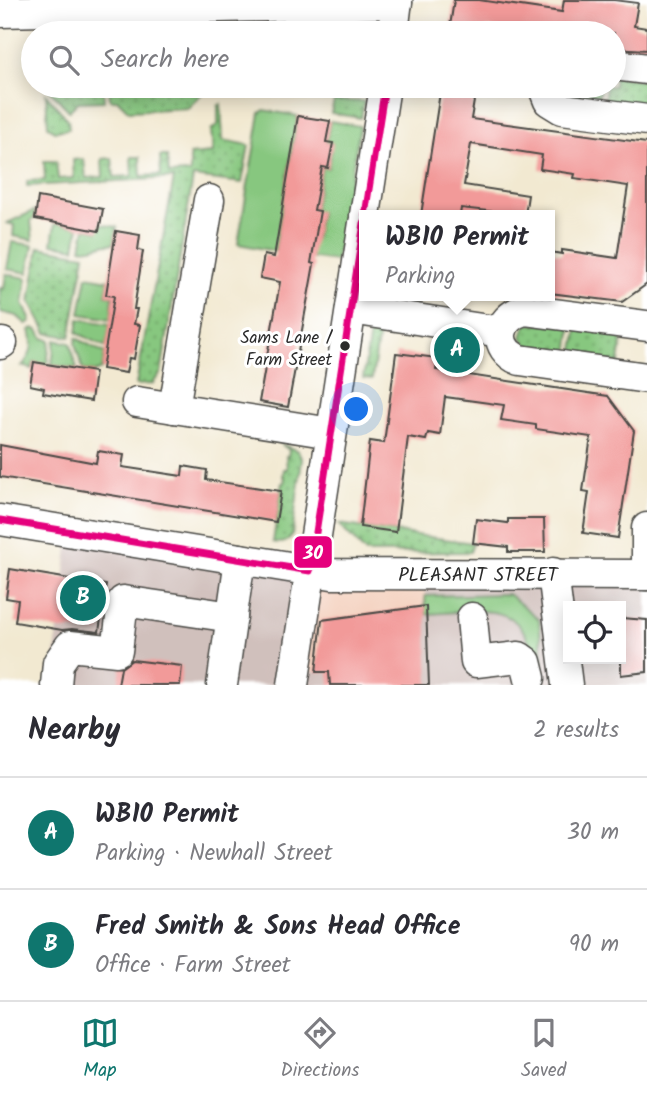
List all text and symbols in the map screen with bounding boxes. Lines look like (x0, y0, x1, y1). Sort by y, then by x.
search box (21, 21, 626, 98)
text: Search here (101, 39, 229, 81)
icon: search (45, 41, 83, 79)
popup (359, 210, 555, 301)
text: WB10 Permit (385, 217, 529, 259)
text: Parking (385, 259, 455, 295)
pin: A (434, 324, 480, 376)
place label: Sams Lane / Farm Street (241, 325, 333, 374)
marker: Sams Lane / Farm Street (338, 339, 352, 353)
your location (339, 392, 373, 426)
line badge: 30 (293, 535, 333, 569)
text: 30 (302, 539, 323, 569)
street label: PLEASANT STREET (398, 561, 560, 591)
pin: B (60, 572, 106, 624)
map controls (563, 601, 626, 664)
button: locate (563, 601, 626, 664)
text: Nearby (28, 707, 120, 755)
text: 2 results (533, 713, 619, 749)
text: WB10 Permit (95, 794, 239, 836)
text: A (44, 815, 58, 851)
text: 30 m (567, 815, 619, 851)
text: Parking · Newhall Street (95, 836, 333, 872)
text: Fred Smith & Sons Head Office (95, 906, 460, 948)
text: B (44, 927, 58, 963)
text: 90 m (569, 927, 619, 963)
text: Office · Farm Street (95, 948, 291, 984)
tab: Map (81, 1014, 119, 1086)
tab: Directions (281, 1014, 359, 1086)
tab: Saved (521, 1014, 566, 1086)

